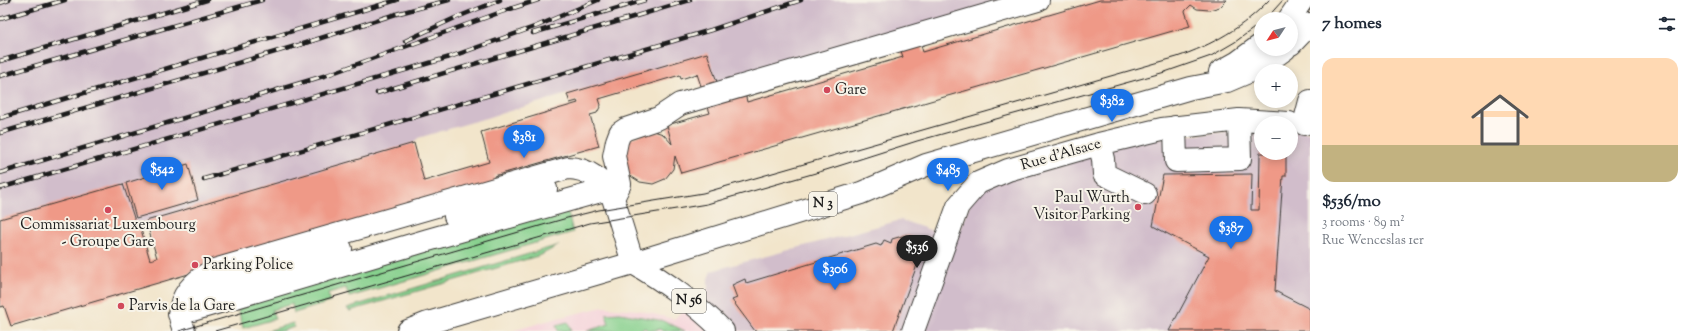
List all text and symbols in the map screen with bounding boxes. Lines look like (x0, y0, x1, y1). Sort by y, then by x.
north arrow (1254, 12, 1298, 56)
map controls (1254, 12, 1298, 160)
text: 7 homes (1322, 12, 1382, 36)
icon: filters (1656, 13, 1678, 35)
button: + (1254, 64, 1298, 108)
place label: Gare (835, 80, 867, 101)
icon: home (1464, 84, 1536, 156)
marker: Gare (822, 85, 832, 95)
pin: $382 (1088, 89, 1136, 123)
text: $382 (1100, 93, 1124, 111)
button: − (1254, 116, 1298, 160)
pin: $381 (500, 125, 548, 159)
text: $381 (512, 129, 536, 147)
street label: Rue d'Alsace (1018, 134, 1104, 176)
pin: $542 (138, 157, 186, 191)
pin: $485 (924, 158, 972, 192)
text: $542 (150, 161, 174, 179)
text: $485 (936, 162, 960, 180)
place label: Paul Wurth Visitor Parking (1033, 188, 1130, 226)
text: $536/mo (1322, 190, 1381, 214)
road number: N 3 (809, 192, 837, 216)
marker: Paul Wurth Visitor Parking (1133, 202, 1143, 212)
marker: Commissariat Luxembourg - Groupe Gare (103, 205, 113, 215)
text: 3 rooms · 89 m² (1322, 214, 1405, 232)
place label: Commissariat Luxembourg - Groupe Gare (20, 215, 196, 253)
pin: $387 (1207, 216, 1255, 250)
text: $387 (1218, 220, 1244, 238)
text: Rue Wenceslas 1er (1322, 232, 1424, 250)
pin: $536 (893, 235, 941, 269)
text: $536 (906, 239, 928, 257)
place label: Parking Police (203, 255, 293, 276)
pin: $306 (811, 257, 859, 291)
marker: Parking Police (190, 260, 200, 270)
text: $306 (822, 261, 848, 279)
road number: N 56 (672, 289, 706, 313)
place label: Parvis de la Gare (129, 296, 235, 317)
marker: Parvis de la Gare (116, 301, 126, 311)

